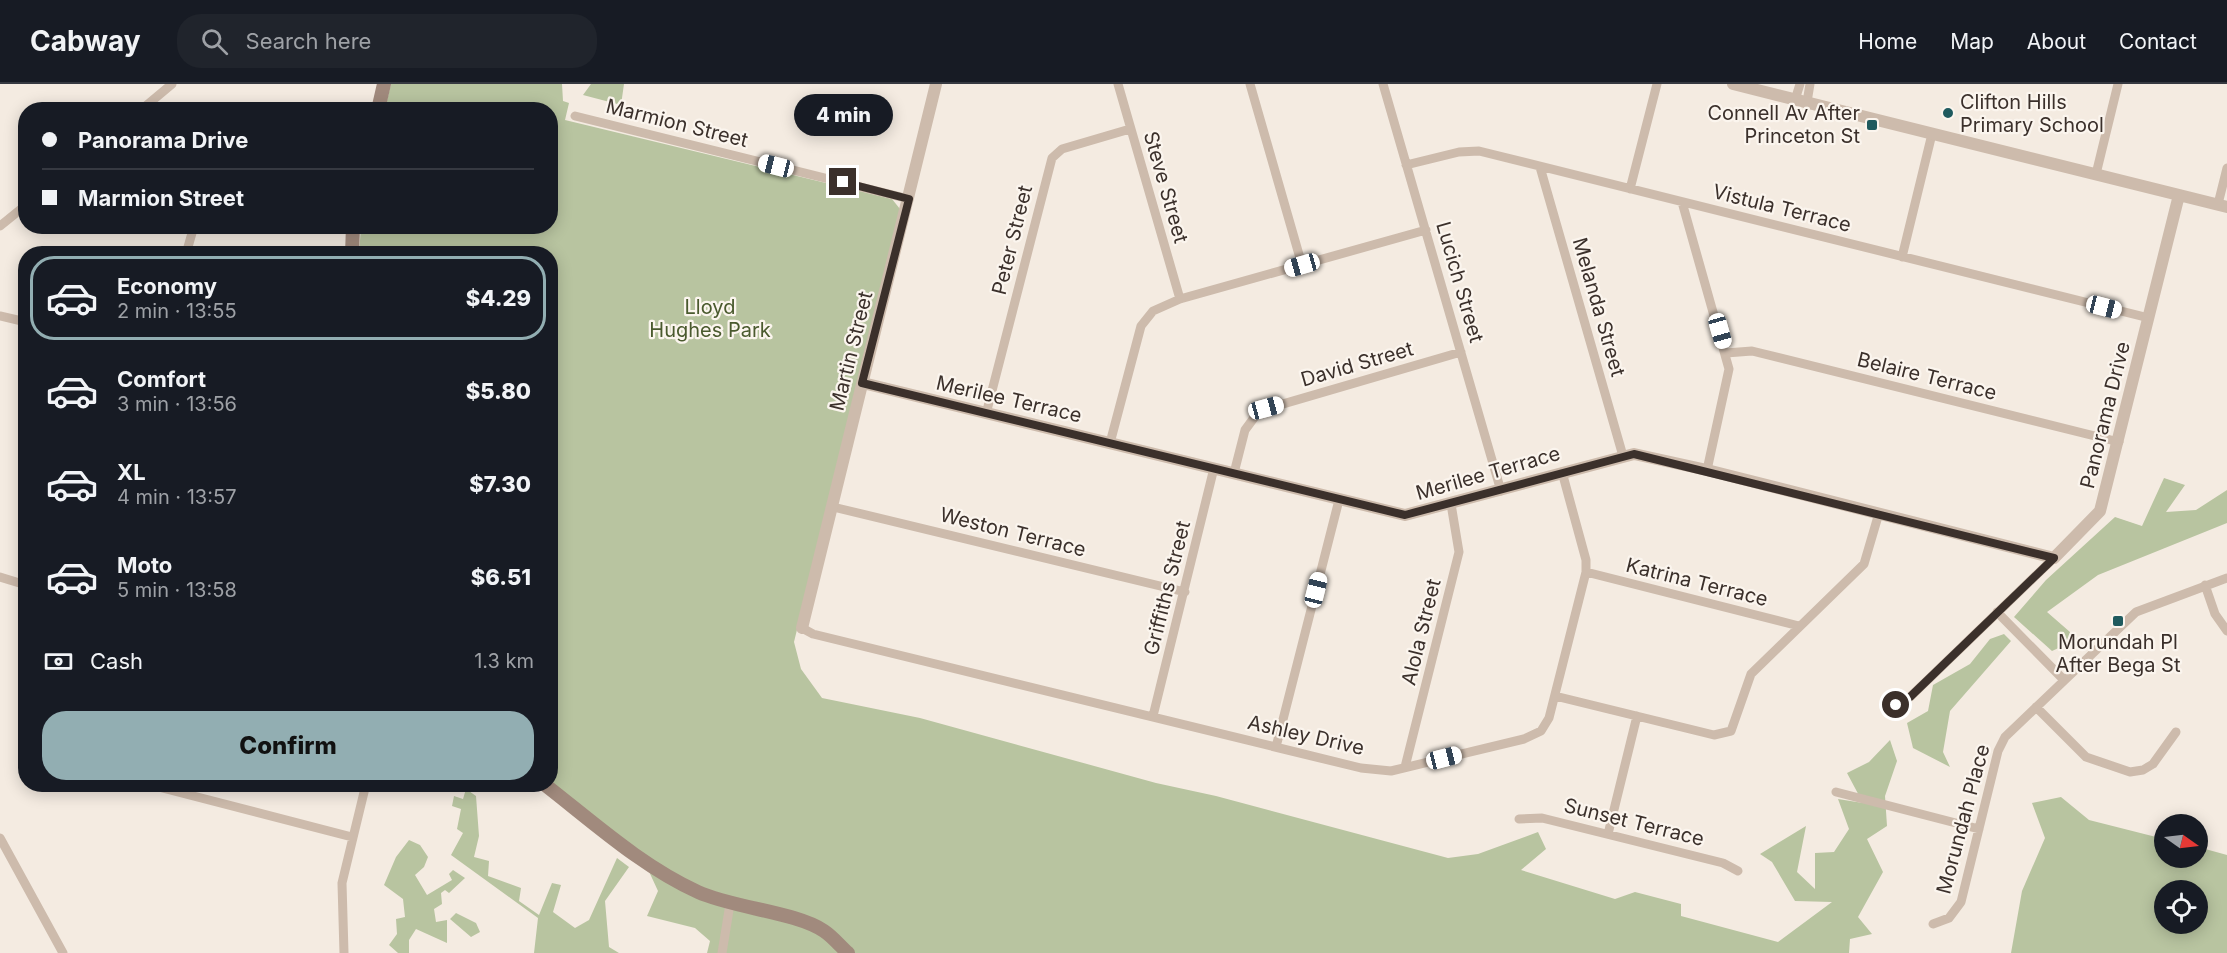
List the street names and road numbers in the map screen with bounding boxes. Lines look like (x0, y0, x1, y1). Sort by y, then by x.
street label: Marmion Street (604, 94, 751, 152)
street label: Steve Street (1139, 128, 1194, 246)
street label: Vistula Terrace (1710, 179, 1854, 237)
street label: Peter Street (987, 182, 1037, 297)
street label: Lucich Street (1431, 219, 1489, 346)
street label: Melanda Street (1568, 235, 1630, 380)
street label: Martin Street (825, 288, 878, 413)
street label: David Street (1298, 336, 1416, 391)
street label: Panorama Drive (2075, 339, 2135, 491)
street label: Belaire Terrace (1855, 347, 1999, 405)
street label: Merilee Terrace (934, 371, 1084, 427)
street label: Merilee Terrace (1413, 441, 1563, 505)
street label: Weston Terrace (938, 502, 1088, 562)
street label: Griffiths Street (1139, 518, 1195, 658)
street label: Katrina Terrace (1624, 553, 1770, 611)
street label: Alola Street (1396, 576, 1446, 688)
street label: Ashley Drive (1245, 710, 1367, 760)
street label: Morundah Place (1931, 741, 1995, 897)
street label: Sunset Terrace (1561, 793, 1707, 851)

